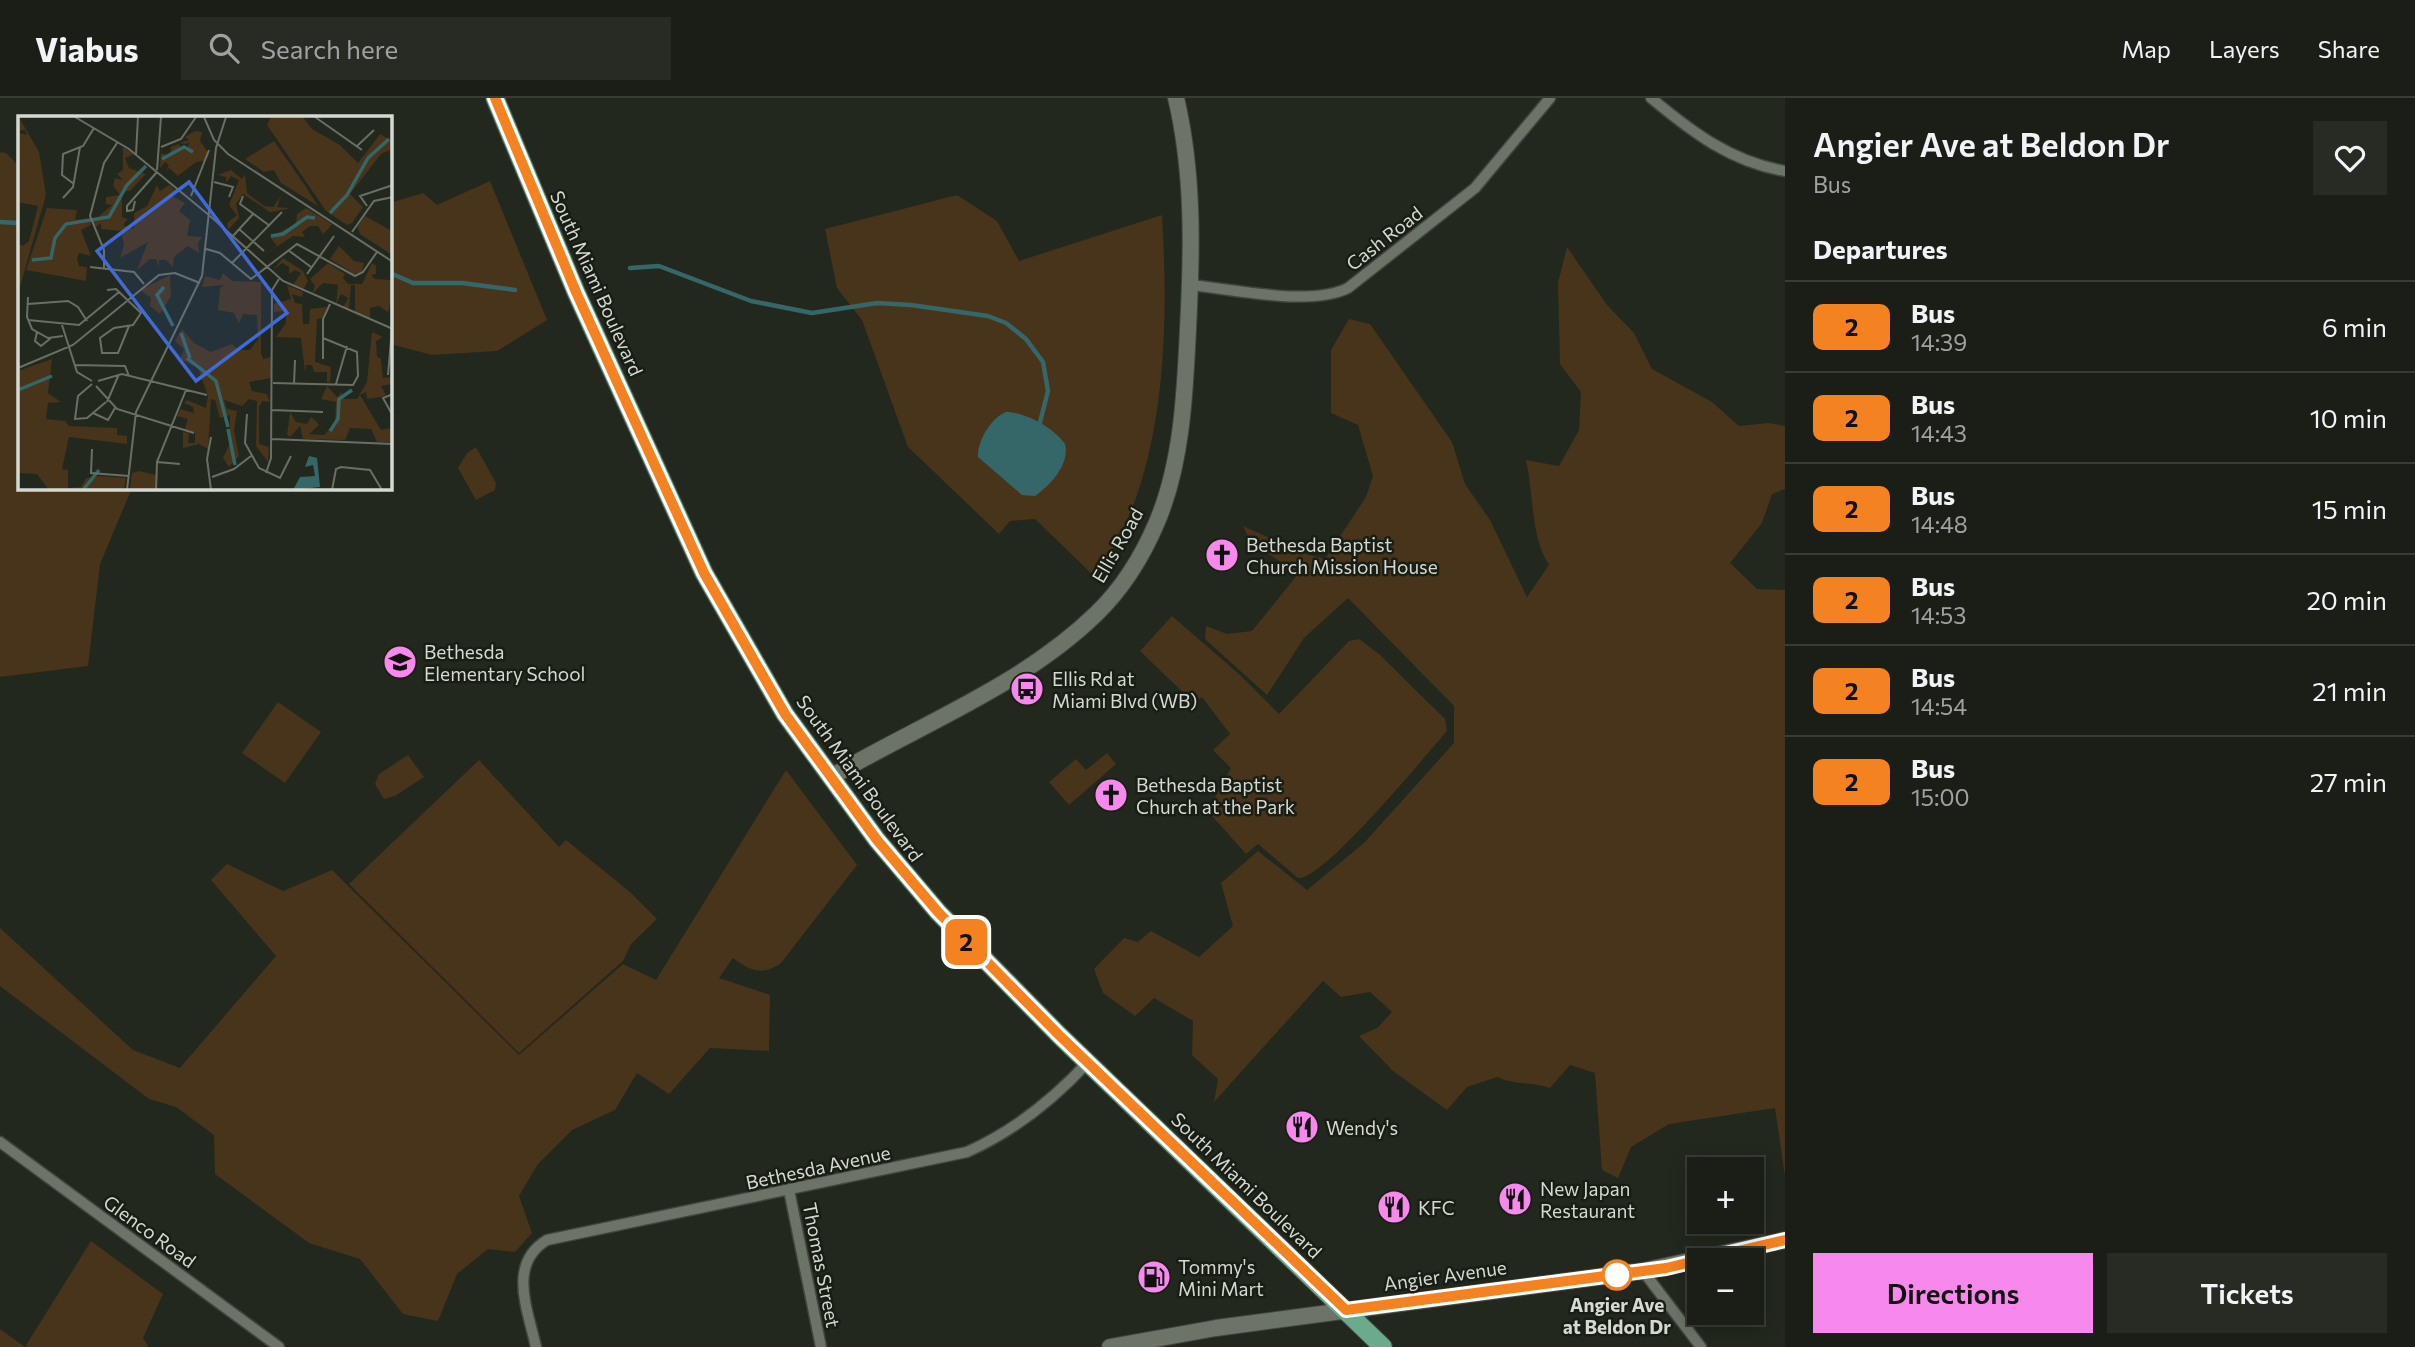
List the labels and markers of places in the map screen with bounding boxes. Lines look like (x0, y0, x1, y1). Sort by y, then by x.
place label: Bethesda Baptist Church Mission House (1246, 533, 1438, 578)
church icon: Bethesda Baptist Church Mission House (1203, 536, 1241, 574)
place label: Bethesda Elementary School (424, 640, 585, 685)
school or university icon: Bethesda Elementary School (381, 643, 419, 681)
place label: Ellis Rd at Miami Blvd (WB) (1052, 667, 1197, 712)
bus stop icon: Ellis Rd at Miami Blvd (WB) (1008, 670, 1046, 708)
place label: Bethesda Baptist Church at the Park (1136, 773, 1295, 818)
church icon: Bethesda Baptist Church at the Park (1092, 776, 1130, 814)
restaurant icon: Wendy's (1283, 1108, 1321, 1146)
place label: Wendy's (1326, 1116, 1398, 1139)
place label: New Japan Restaurant (1540, 1177, 1635, 1222)
restaurant icon: New Japan Restaurant (1496, 1180, 1534, 1218)
restaurant icon: KFC (1375, 1188, 1413, 1226)
place label: KFC (1418, 1196, 1455, 1219)
place label: Tommy's Mini Mart (1178, 1255, 1264, 1300)
fuel station icon: Tommy's Mini Mart (1135, 1258, 1173, 1296)
marker: Angier Ave at Beldon Dr (1602, 1260, 1632, 1290)
place label: Angier Ave at Beldon Dr (1563, 1293, 1671, 1338)

